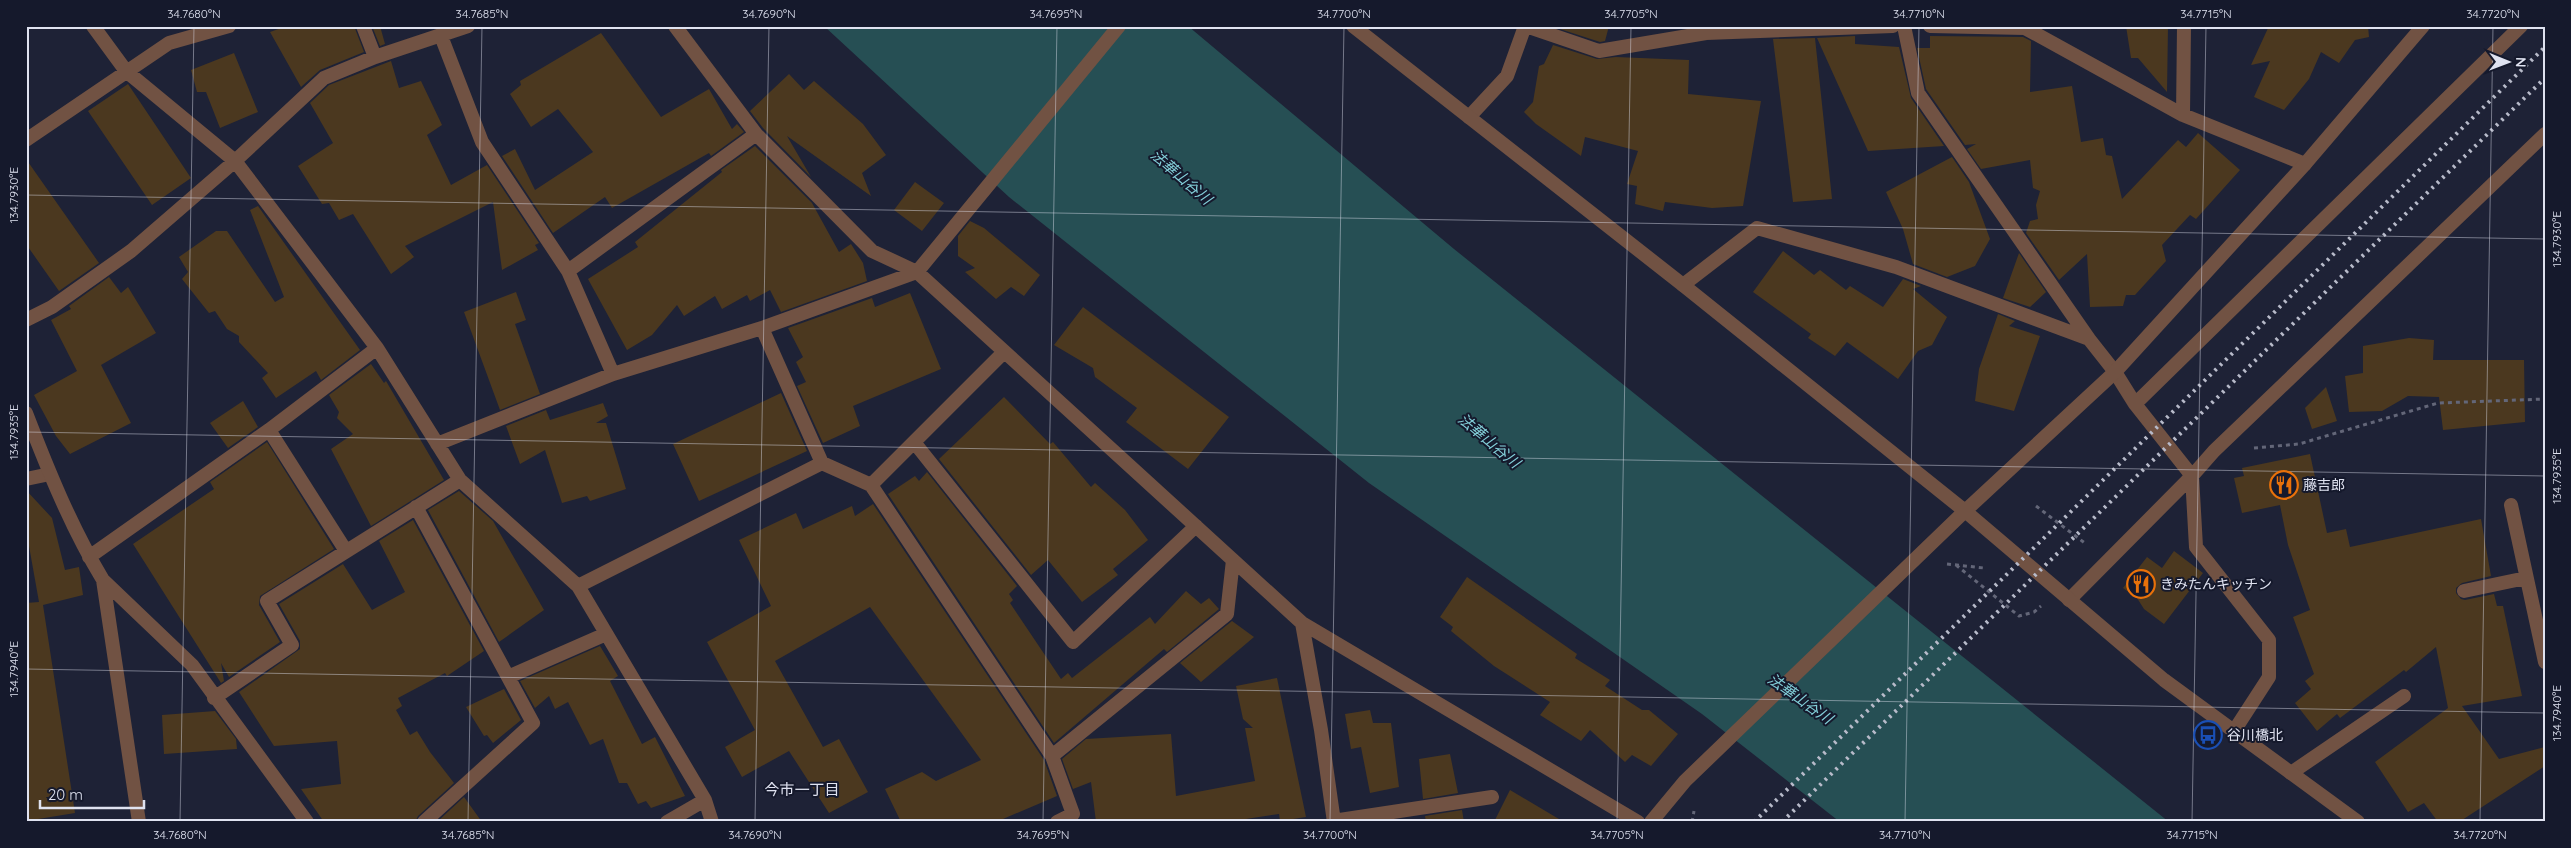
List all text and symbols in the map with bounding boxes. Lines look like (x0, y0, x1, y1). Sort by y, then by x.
text: 34.7680°N (167, 6, 221, 21)
text: 34.7685°N (456, 6, 508, 21)
text: 34.7690°N (742, 6, 796, 21)
text: 34.7695°N (1030, 6, 1083, 21)
text: 34.7700°N (1317, 6, 1371, 21)
text: 34.7705°N (1604, 6, 1658, 21)
text: 34.7710°N (1893, 6, 1945, 21)
text: 34.7715°N (2180, 6, 2232, 21)
text: 34.7720°N (2466, 6, 2520, 21)
north arrow (2484, 38, 2534, 88)
text: N (2512, 57, 2530, 68)
water label: 法華山谷川 (1147, 145, 1217, 210)
text: 134.7930°E (6, 167, 21, 223)
text: 134.7930°E (2549, 211, 2564, 267)
text: 134.7935°E (6, 404, 21, 460)
water label: 法華山谷川 (1454, 409, 1526, 473)
text: 134.7935°E (2549, 448, 2564, 504)
restaurant icon: 藤吉郎 (2269, 470, 2299, 500)
place label: 藤吉郎 (2303, 476, 2345, 494)
restaurant icon: きみたんキッチン (2126, 569, 2156, 599)
place label: きみたんキッチン (2160, 575, 2272, 593)
text: 134.7940°E (6, 641, 21, 697)
water label: 法華山谷川 (1764, 669, 1838, 729)
text: 134.7940°E (2549, 685, 2564, 741)
bus stop icon: 谷川橋北 (2193, 720, 2223, 750)
place label: 谷川橋北 (2227, 726, 2283, 744)
scale bar (40, 778, 144, 810)
district label: 今市一丁目 (764, 780, 840, 799)
text: 20 m (48, 785, 83, 804)
text: 34.7680°N (153, 827, 207, 842)
text: 34.7685°N (442, 827, 494, 842)
text: 34.7690°N (728, 827, 782, 842)
text: 34.7695°N (1017, 827, 1070, 842)
text: 34.7700°N (1303, 827, 1357, 842)
text: 34.7705°N (1590, 827, 1644, 842)
text: 34.7710°N (1879, 827, 1931, 842)
text: 34.7715°N (2166, 827, 2218, 842)
text: 34.7720°N (2453, 827, 2507, 842)

